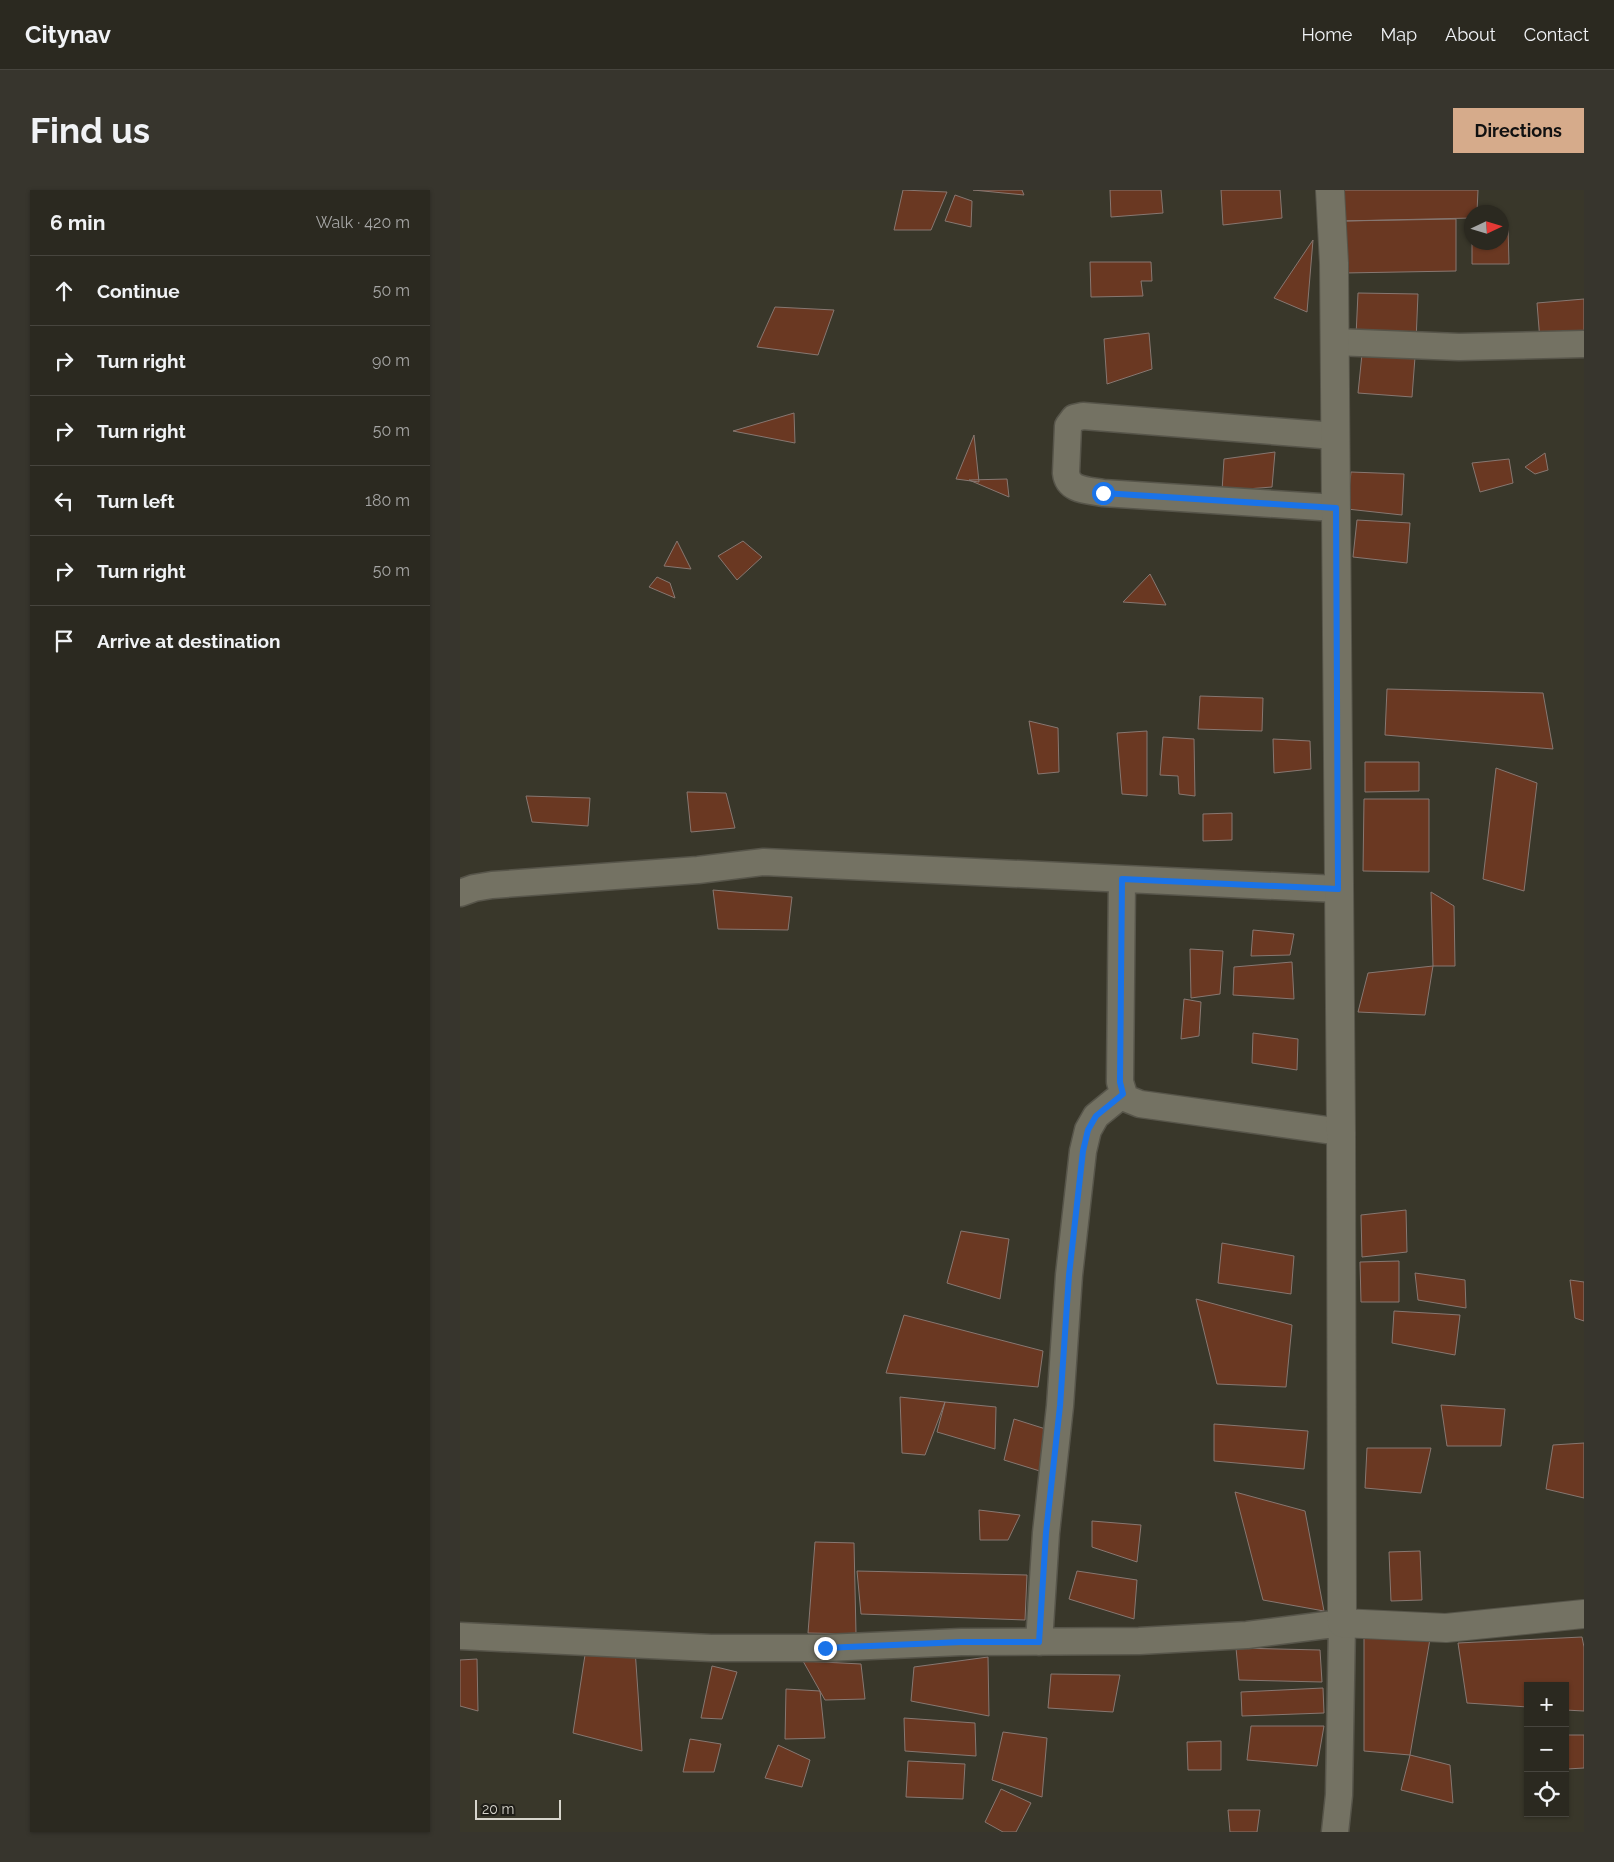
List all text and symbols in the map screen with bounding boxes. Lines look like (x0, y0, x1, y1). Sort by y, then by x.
text: Citynav (25, 20, 111, 49)
text: Home (1301, 24, 1352, 45)
text: Map (1380, 24, 1417, 45)
text: About (1445, 24, 1496, 45)
text: Contact (1524, 24, 1589, 45)
button: Directions (1453, 108, 1584, 153)
text: Find us (30, 110, 150, 151)
north arrow (1464, 205, 1509, 250)
text: 6 min (50, 210, 105, 235)
text: Walk · 420 m (316, 213, 410, 232)
icon: ahead (50, 277, 78, 305)
text: Continue (97, 280, 180, 302)
text: 50 m (373, 281, 410, 300)
icon: right (50, 347, 78, 375)
text: Turn right (97, 350, 186, 372)
text: 90 m (372, 351, 410, 370)
icon: right (50, 417, 78, 445)
text: Turn right (97, 420, 186, 442)
text: 50 m (373, 421, 410, 440)
route start (1092, 482, 1115, 505)
icon: left (50, 487, 78, 515)
text: Turn left (97, 490, 174, 512)
text: 180 m (365, 491, 410, 510)
icon: right (50, 557, 78, 585)
text: Turn right (97, 560, 186, 582)
text: 50 m (373, 561, 410, 580)
icon: arrive (50, 627, 78, 655)
text: Arrive at destination (97, 630, 281, 652)
route end (814, 1637, 837, 1660)
map controls (1524, 1682, 1569, 1817)
button: + (1524, 1682, 1569, 1727)
button: − (1524, 1727, 1569, 1772)
button: locate (1524, 1772, 1569, 1817)
scale bar (475, 1797, 561, 1820)
text: 20 m (482, 1801, 514, 1817)

